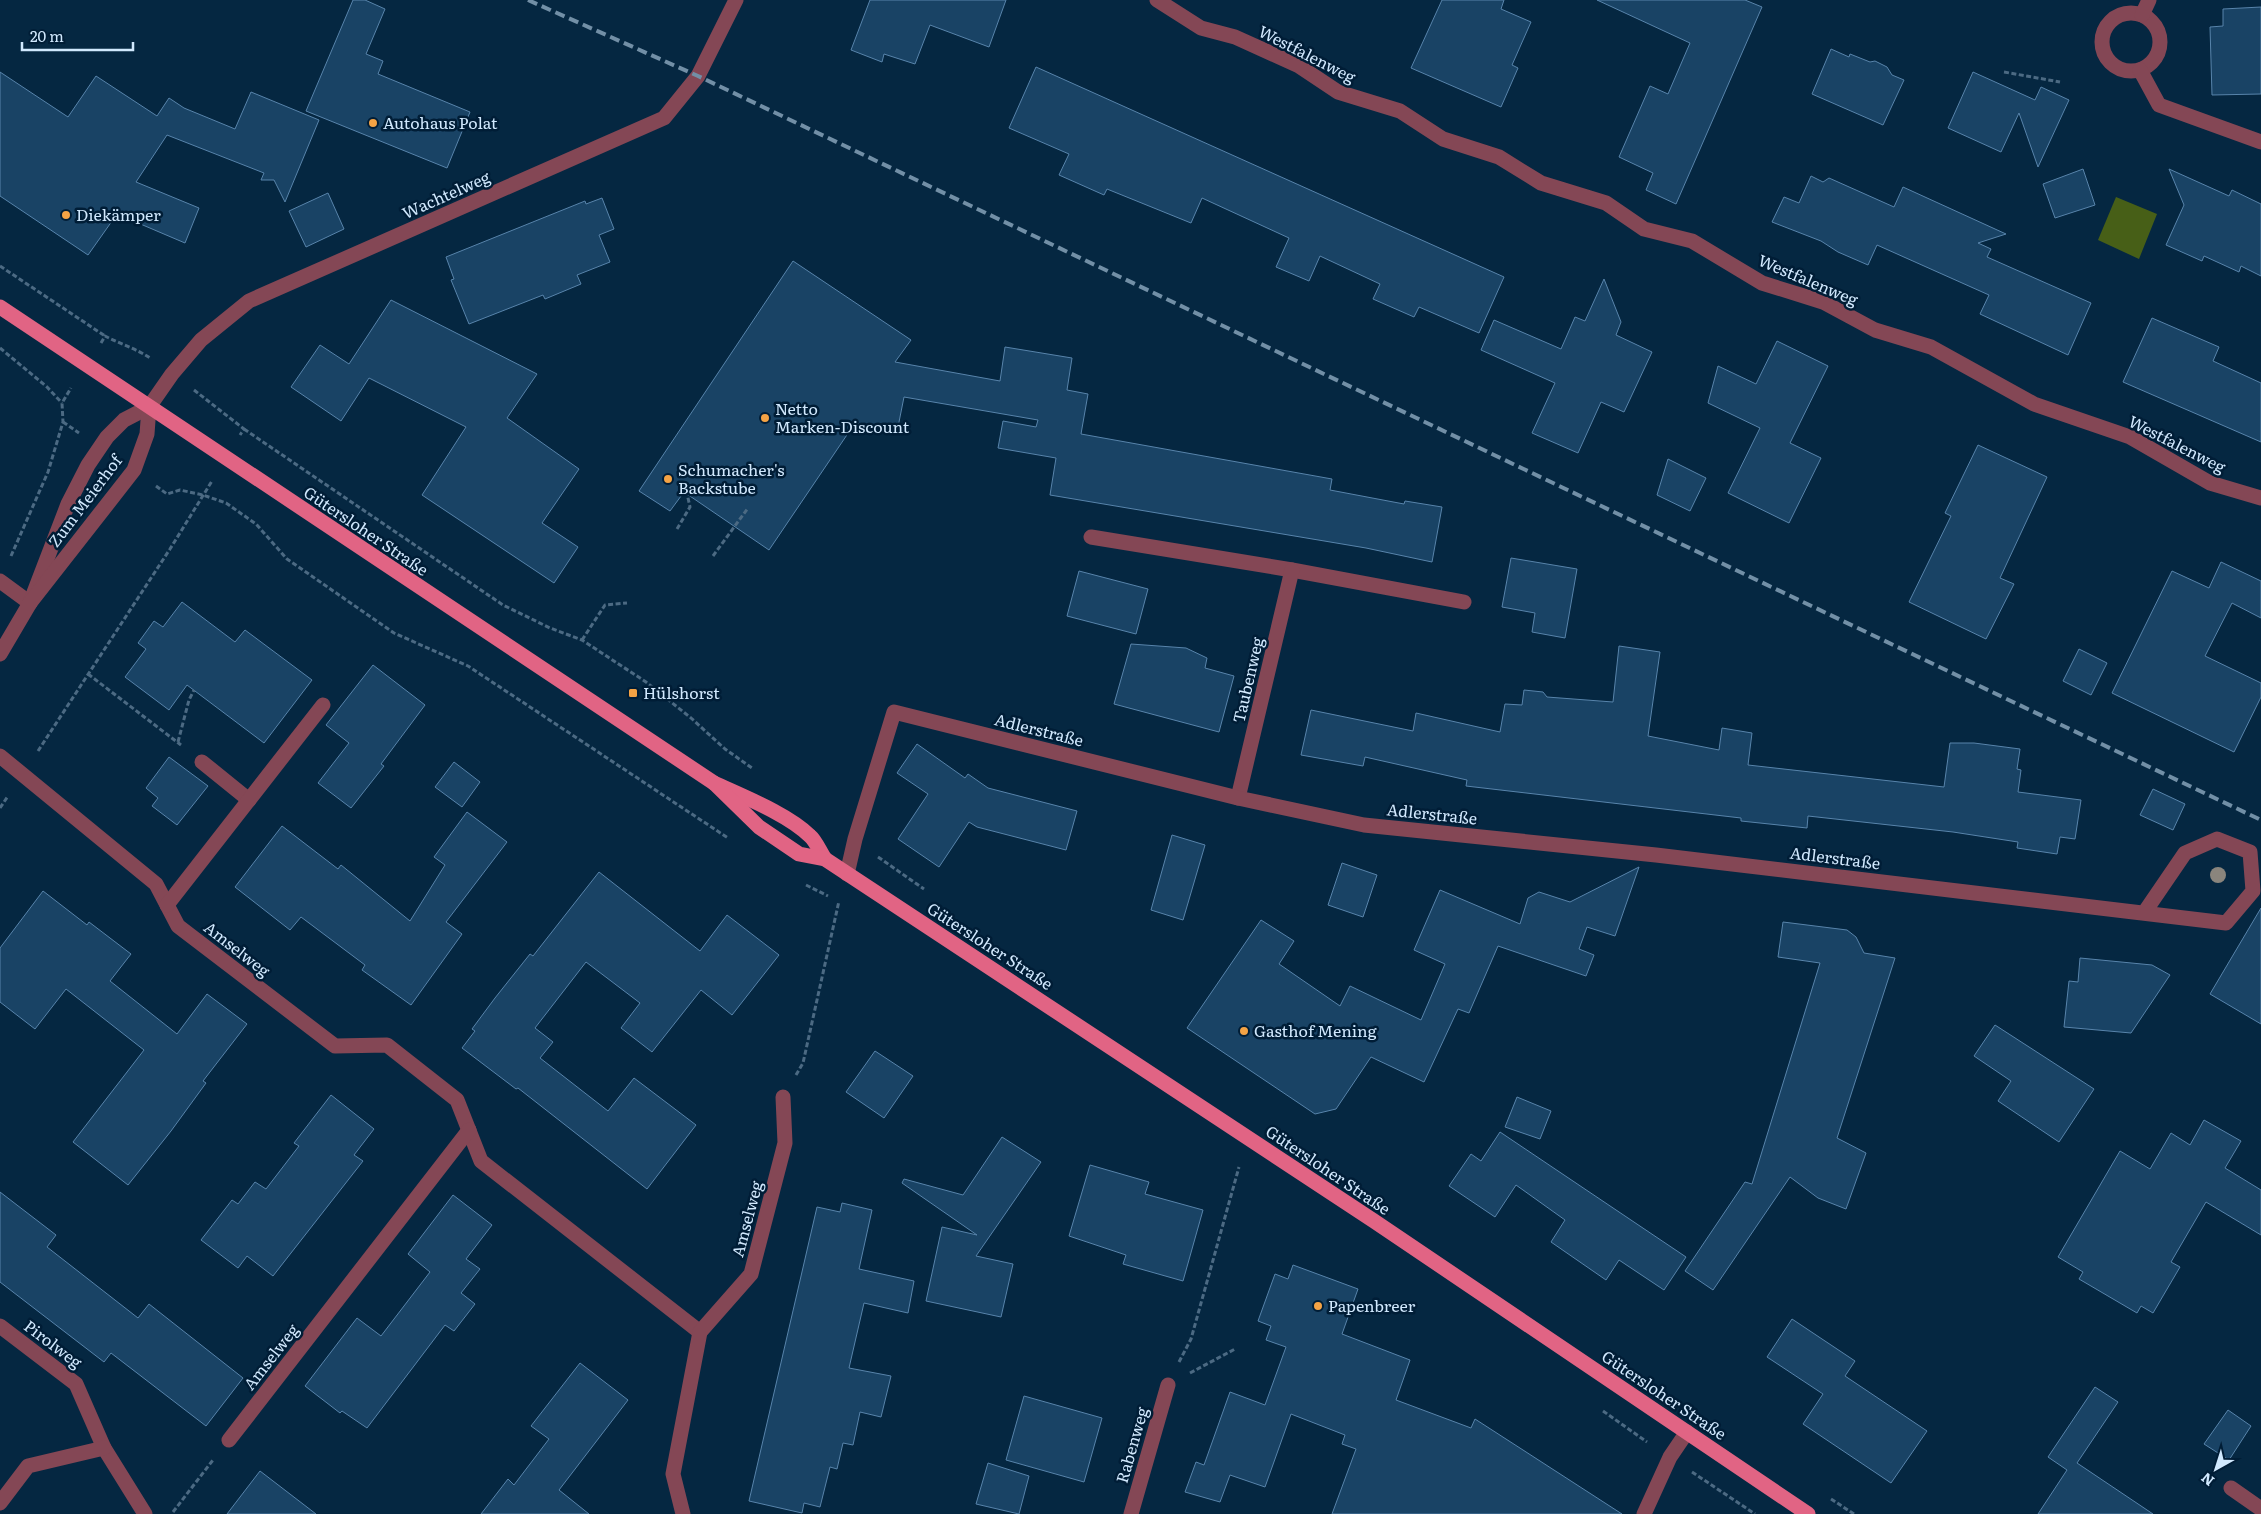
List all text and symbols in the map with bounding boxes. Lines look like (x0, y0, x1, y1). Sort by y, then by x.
street label: Westfalenweg (1255, 18, 1360, 88)
scale bar (22, 20, 134, 52)
text: 20 m (30, 24, 64, 47)
place label: Autohaus Polat (383, 110, 498, 134)
marker: Autohaus Polat (367, 117, 379, 129)
street label: Wachtelweg (398, 164, 493, 224)
place label: Diekämper (76, 202, 161, 226)
marker: Diekämper (60, 209, 72, 221)
street label: Westfalenweg (1755, 247, 1862, 311)
place label: Netto Marken-Discount (775, 396, 910, 438)
street label: Westfalenweg (2125, 408, 2230, 478)
marker: Netto Marken-Discount (759, 412, 771, 424)
street label: Zum Meierhof (42, 448, 128, 552)
place label: Schumacher's Backstube (678, 457, 784, 499)
marker: Schumacher's Backstube (662, 473, 674, 485)
street label: Gütersloher Straße (299, 480, 434, 581)
street label: Taubenweg (1226, 634, 1269, 725)
place label: Hülshorst (643, 680, 720, 704)
marker: Hülshorst (627, 687, 639, 699)
street label: Adlerstraße (992, 706, 1086, 752)
street label: Adlerstraße (1386, 796, 1479, 830)
street label: Adlerstraße (1789, 840, 1882, 874)
street label: Gütersloher Straße (923, 895, 1058, 995)
street label: Amselweg (200, 915, 276, 982)
place label: Gasthof Mening (1254, 1018, 1377, 1042)
marker: Gasthof Mening (1238, 1025, 1250, 1037)
street label: Gütersloher Straße (1261, 1119, 1396, 1220)
street label: Amselweg (724, 1178, 768, 1260)
place label: Papenbreer (1328, 1293, 1416, 1317)
marker: Papenbreer (1312, 1300, 1324, 1312)
street label: Pirolweg (19, 1313, 88, 1373)
street label: Amselweg (237, 1318, 304, 1394)
street label: Gütersloher Straße (1597, 1344, 1732, 1445)
street label: Rabenweg (1109, 1404, 1153, 1486)
north arrow (2191, 1444, 2241, 1494)
text: N (2196, 1468, 2218, 1491)

